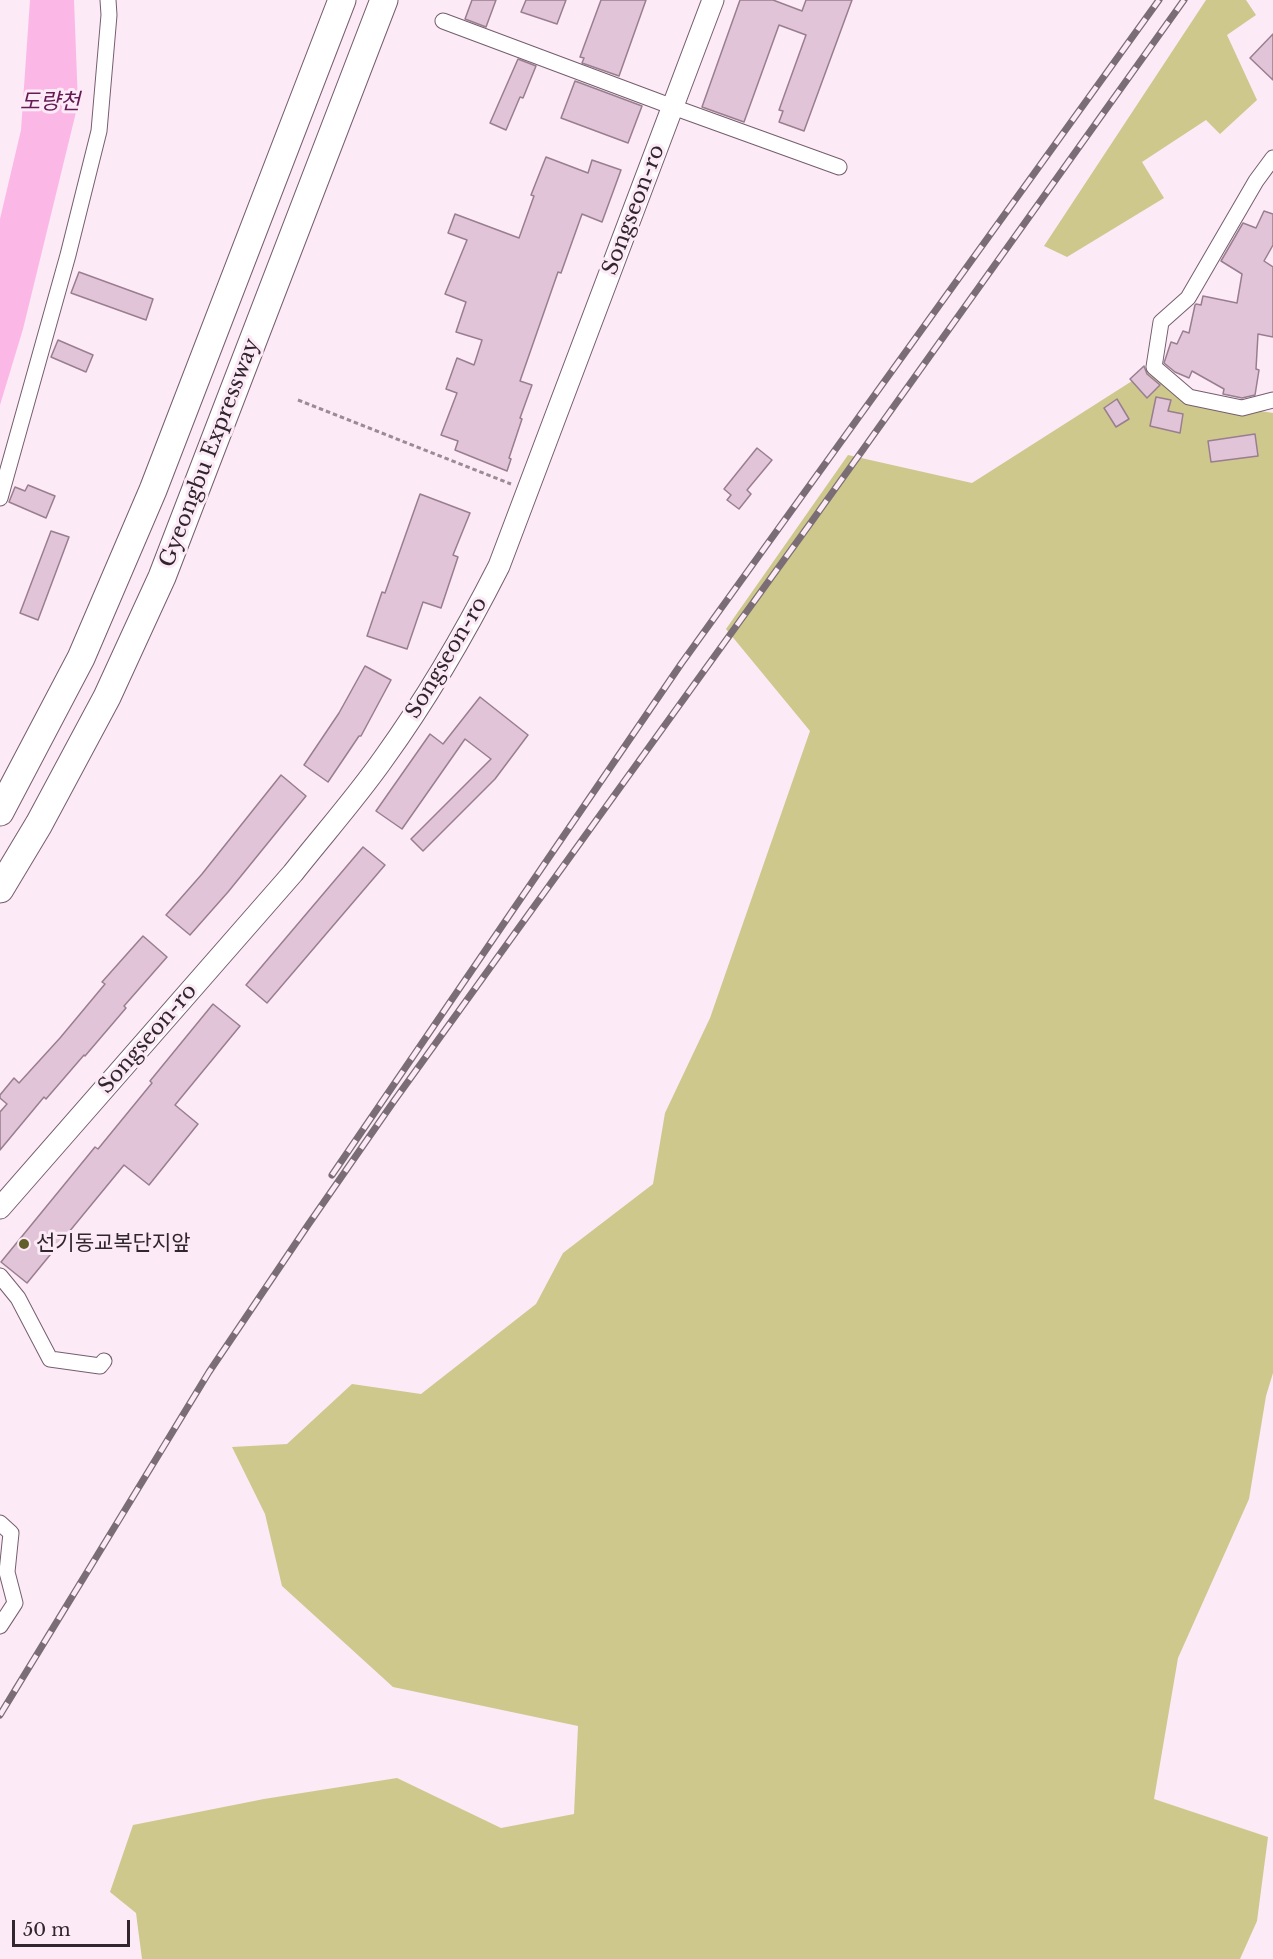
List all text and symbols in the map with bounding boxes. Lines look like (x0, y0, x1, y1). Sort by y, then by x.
water label: 도량천 (20, 90, 80, 116)
street label: Songseon-ro (598, 141, 670, 279)
street label: Gyeongbu Expressway (155, 335, 265, 571)
street label: Songseon-ro (401, 593, 493, 723)
street label: Songseon-ro (93, 979, 203, 1099)
place label: 선기동교복단지앞 (36, 1231, 191, 1257)
marker: 선기동교복단지앞 (17, 1237, 31, 1251)
scale bar (15, 1908, 134, 1946)
text: 50 m (23, 1919, 71, 1941)

